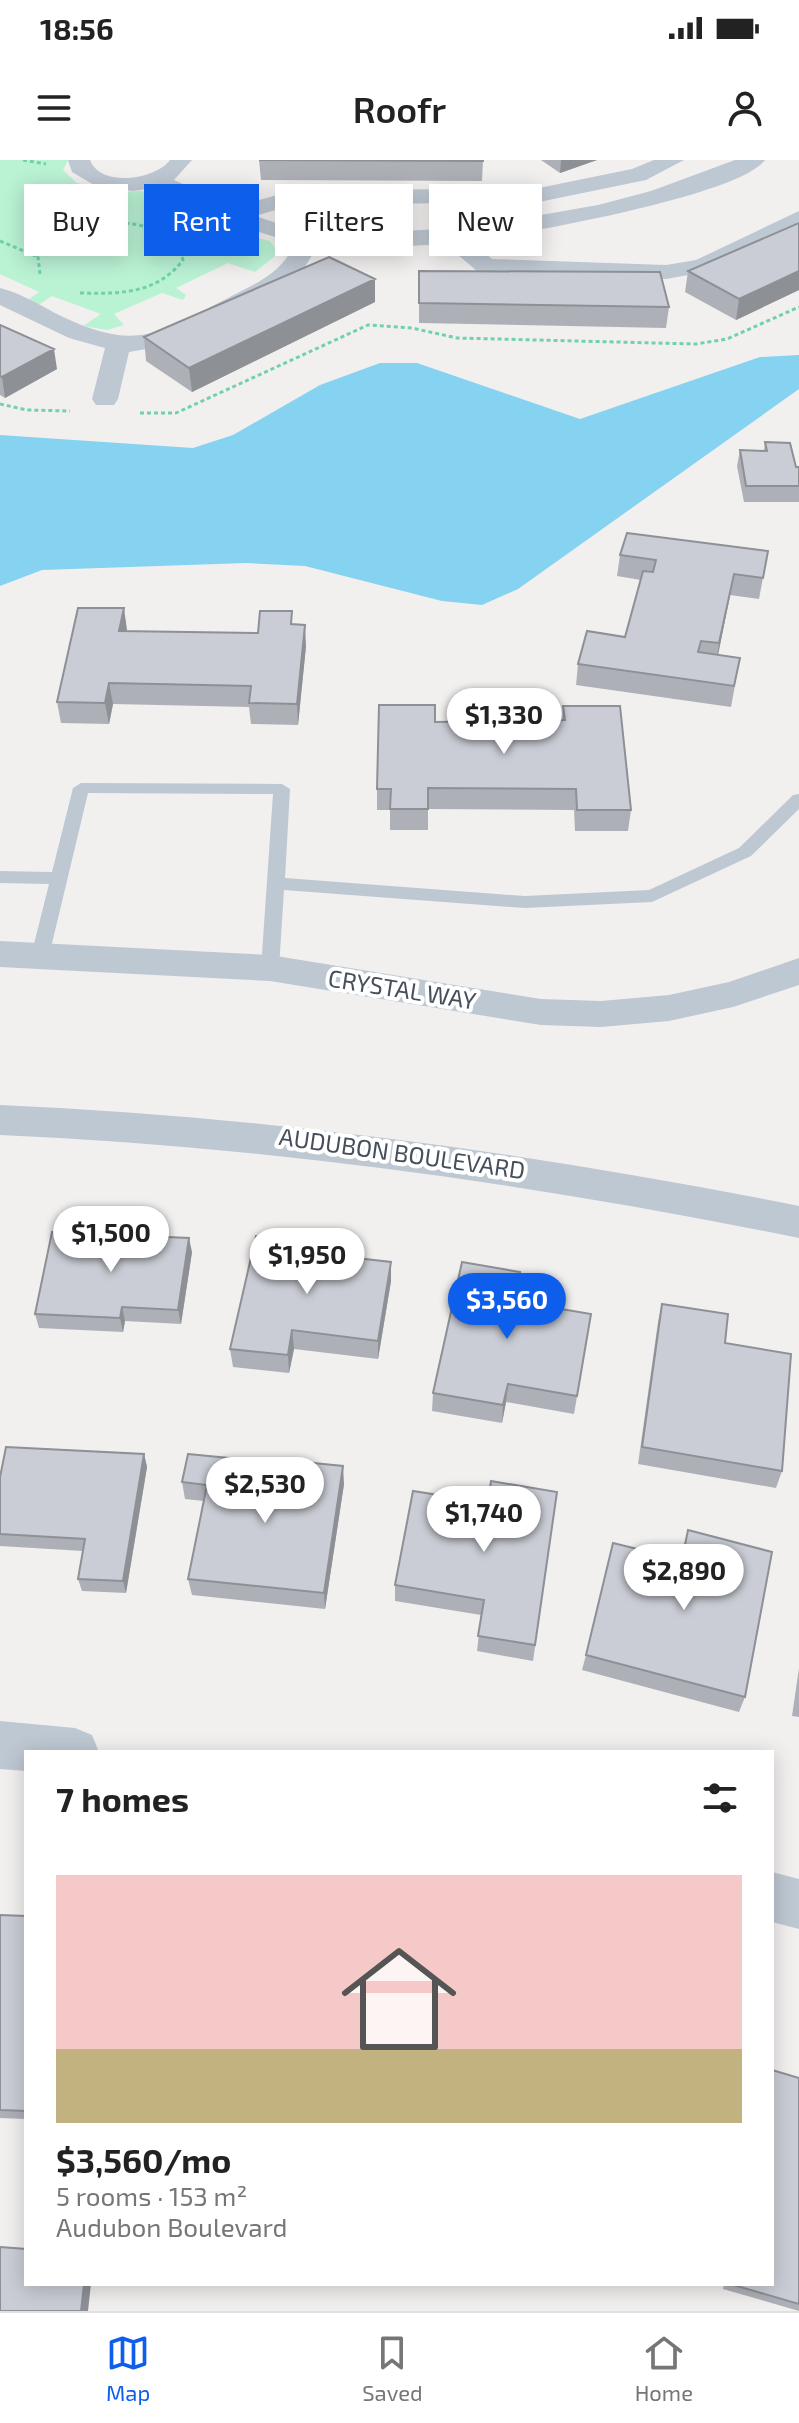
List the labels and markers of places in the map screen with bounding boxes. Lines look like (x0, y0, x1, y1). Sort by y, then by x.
pin: $1,330 (439, 688, 569, 756)
pin: $1,500 (46, 1206, 176, 1274)
pin: $1,950 (242, 1228, 372, 1296)
pin: $3,560 (442, 1273, 572, 1341)
pin: $2,530 (200, 1457, 330, 1525)
pin: $1,740 (419, 1486, 549, 1554)
pin: $2,890 (619, 1544, 749, 1612)

